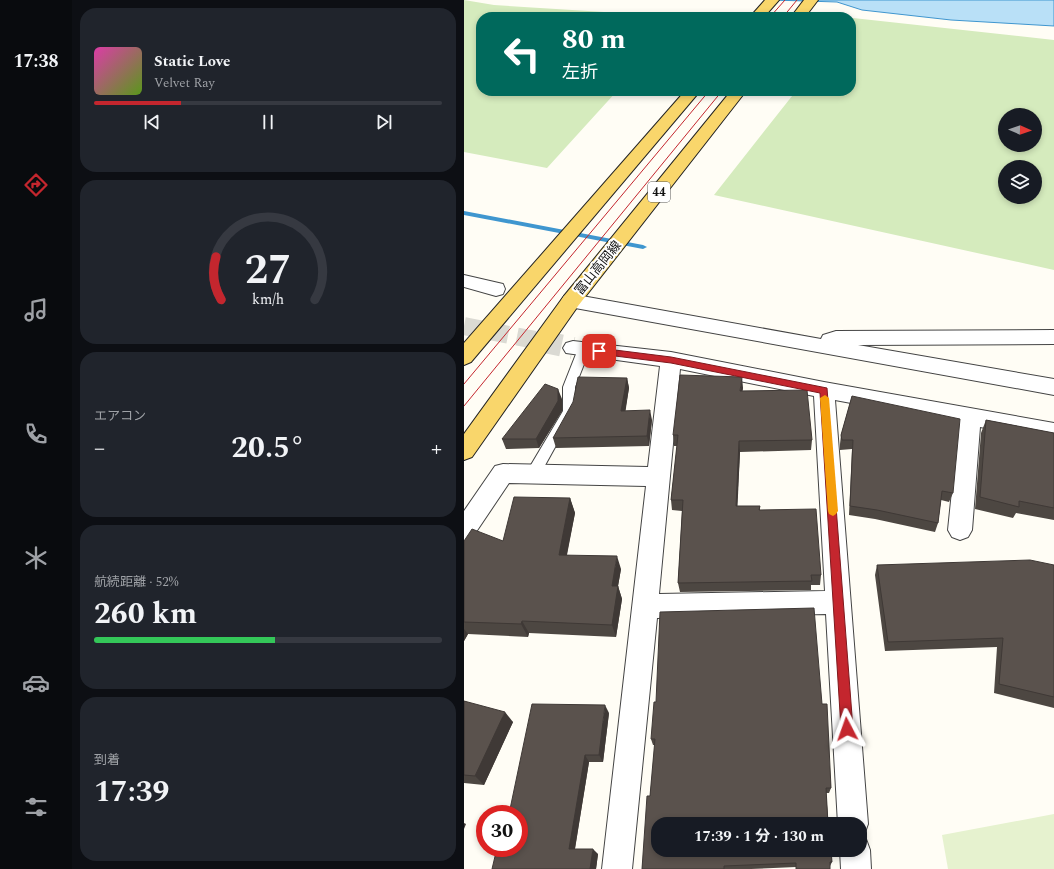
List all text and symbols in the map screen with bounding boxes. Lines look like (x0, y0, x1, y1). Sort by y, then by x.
text: 80 m (562, 18, 626, 61)
icon: left (496, 28, 548, 80)
text: 17:38 (13, 48, 59, 75)
text: Static Love (154, 50, 230, 73)
text: 左折 (562, 59, 598, 86)
text: Velvet Ray (154, 73, 215, 93)
north arrow (998, 108, 1042, 152)
map controls (998, 108, 1042, 204)
icon: previous (141, 111, 163, 133)
icon: pause (257, 111, 279, 133)
icon: next (373, 111, 395, 133)
button: layers (998, 160, 1042, 204)
icon: directions (22, 171, 50, 199)
road number: 44 (648, 182, 670, 202)
street label: 富山高岡線 (570, 236, 626, 300)
text: 27 (245, 239, 291, 302)
text: km/h (252, 289, 284, 311)
icon: music (22, 296, 50, 324)
pin (582, 334, 616, 368)
icon: arrive (588, 340, 610, 362)
text: エアコン (94, 406, 146, 426)
icon: phone (22, 420, 50, 448)
text: 20.5° (231, 425, 305, 471)
text: − (94, 432, 105, 465)
text: + (431, 432, 442, 465)
icon: climate (22, 544, 50, 572)
text: 航続距離 · 52% (94, 572, 179, 592)
text: 260 km (94, 591, 197, 637)
icon: car (22, 669, 50, 697)
position arrow (826, 708, 868, 750)
text: 到着 (94, 750, 120, 770)
text: 17:39 (94, 769, 169, 815)
icon: filters (22, 793, 50, 821)
speed limit sign: 30 (476, 805, 528, 857)
text: 17:39 · 1 分 · 130 m (694, 825, 824, 848)

